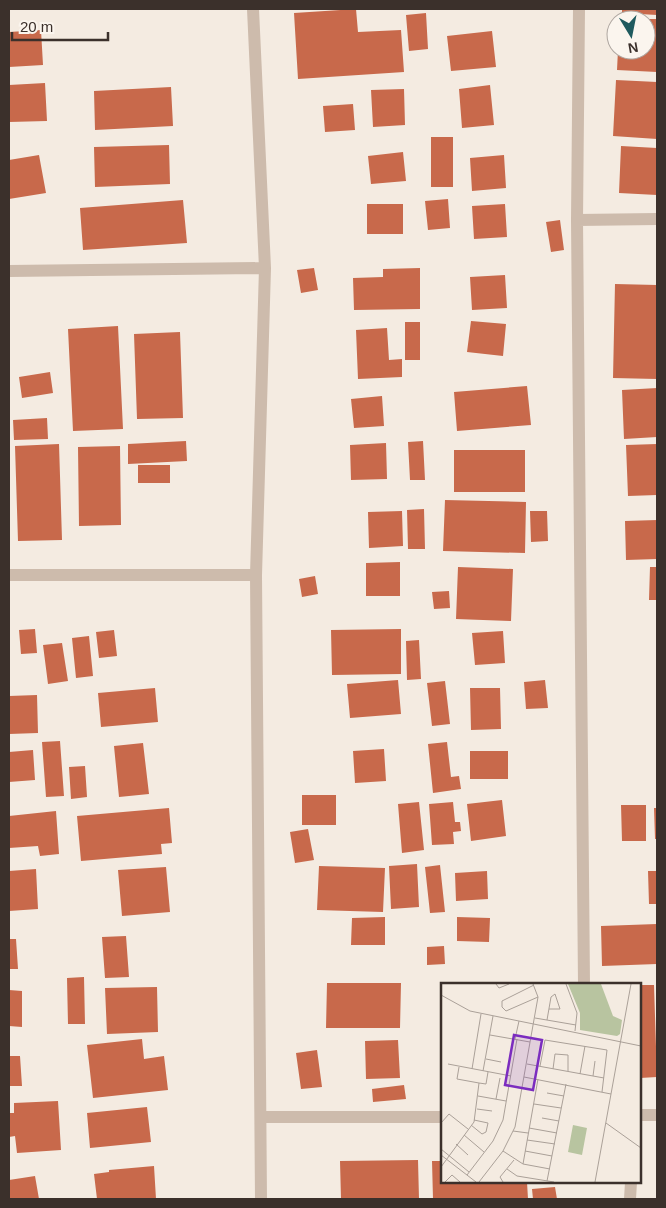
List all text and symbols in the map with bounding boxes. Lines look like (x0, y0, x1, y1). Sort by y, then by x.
scale bar (12, 10, 109, 42)
north arrow (606, 10, 656, 60)
text: 20 m (20, 18, 53, 35)
text: N (627, 39, 640, 57)
inset map (441, 983, 641, 1183)

